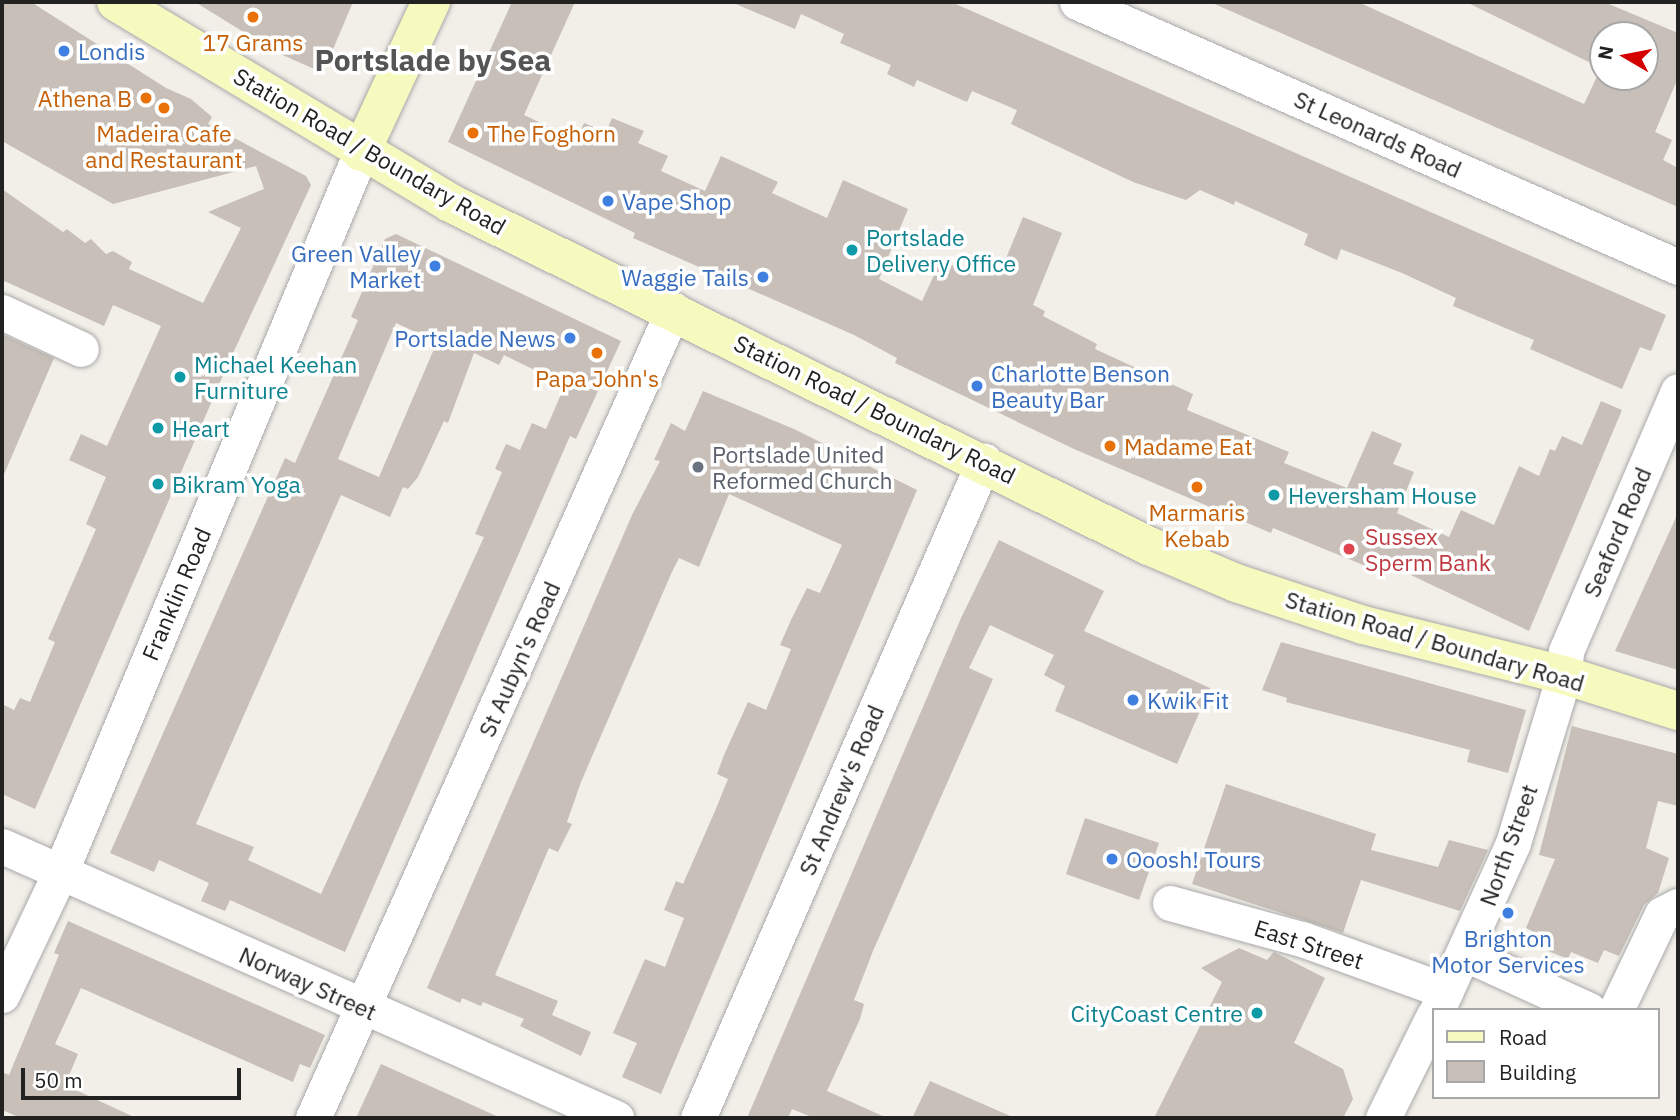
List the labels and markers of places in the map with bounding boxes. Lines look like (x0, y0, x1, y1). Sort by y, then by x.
marker: 17 Grams (245, 9, 261, 25)
place label: 17 Grams (203, 28, 303, 56)
place label: Londis (78, 37, 146, 65)
marker: Londis (56, 43, 72, 59)
place label: Athena B (38, 84, 132, 112)
marker: Athena B (138, 90, 154, 106)
marker: Madeira Cafe and Restaurant (156, 100, 172, 116)
place label: Madeira Cafe and Restaurant (85, 119, 243, 173)
place label: The Foghorn (487, 119, 616, 147)
marker: The Foghorn (465, 125, 481, 141)
place label: Vape Shop (622, 187, 732, 215)
marker: Vape Shop (600, 193, 616, 209)
place label: Portslade Delivery Office (866, 223, 1016, 277)
place label: Green Valley Market (291, 239, 421, 293)
marker: Portslade Delivery Office (844, 242, 860, 258)
marker: Green Valley Market (427, 258, 443, 274)
place label: Waggie Tails (621, 263, 749, 291)
marker: Waggie Tails (755, 269, 771, 285)
place label: Portslade News (394, 324, 556, 352)
marker: Portslade News (562, 330, 578, 346)
marker: Papa John's (589, 345, 605, 361)
place label: Michael Keehan Furniture (194, 350, 357, 404)
place label: Charlotte Benson Beauty Bar (991, 359, 1170, 413)
place label: Papa John's (535, 364, 659, 392)
marker: Michael Keehan Furniture (172, 369, 188, 385)
marker: Charlotte Benson Beauty Bar (969, 378, 985, 394)
place label: Heart (172, 414, 230, 442)
marker: Heart (150, 420, 166, 436)
place label: Madame Eat (1124, 432, 1252, 460)
marker: Madame Eat (1102, 438, 1118, 454)
place label: Portslade United Reformed Church (712, 440, 893, 494)
marker: Portslade United Reformed Church (690, 459, 706, 475)
place label: Bikram Yoga (172, 470, 301, 498)
marker: Bikram Yoga (150, 476, 166, 492)
marker: Marmaris Kebab (1189, 479, 1205, 495)
place label: Heversham House (1288, 481, 1477, 509)
marker: Heversham House (1266, 487, 1282, 503)
place label: Marmaris Kebab (1148, 498, 1246, 552)
place label: Sussex Sperm Bank (1365, 522, 1491, 576)
marker: Sussex Sperm Bank (1339, 539, 1359, 559)
place label: Kwik Fit (1147, 686, 1229, 714)
marker: Kwik Fit (1125, 692, 1141, 708)
place label: Ooosh! Tours (1126, 845, 1262, 873)
marker: Ooosh! Tours (1104, 851, 1120, 867)
marker: Brighton Motor Services (1500, 905, 1516, 921)
place label: Brighton Motor Services (1431, 924, 1585, 978)
place label: CityCoast Centre (1070, 999, 1243, 1027)
marker: CityCoast Centre (1249, 1005, 1265, 1021)

